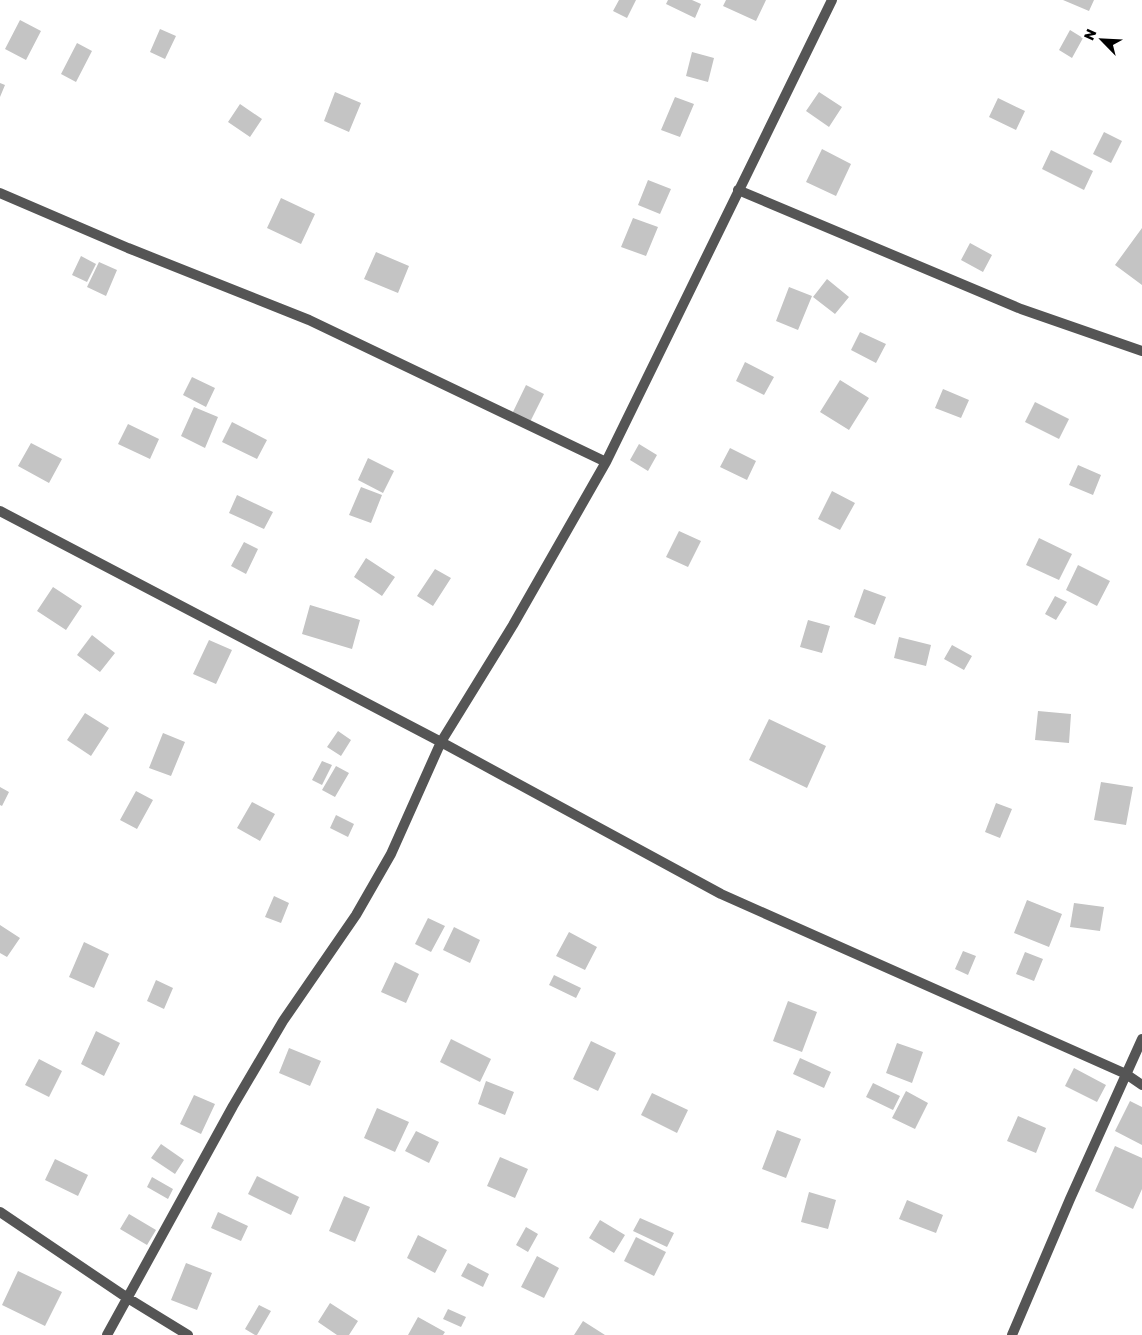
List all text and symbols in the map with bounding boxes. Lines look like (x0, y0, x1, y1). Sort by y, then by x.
north arrow (1077, 15, 1127, 65)
text: N (1080, 26, 1100, 43)

